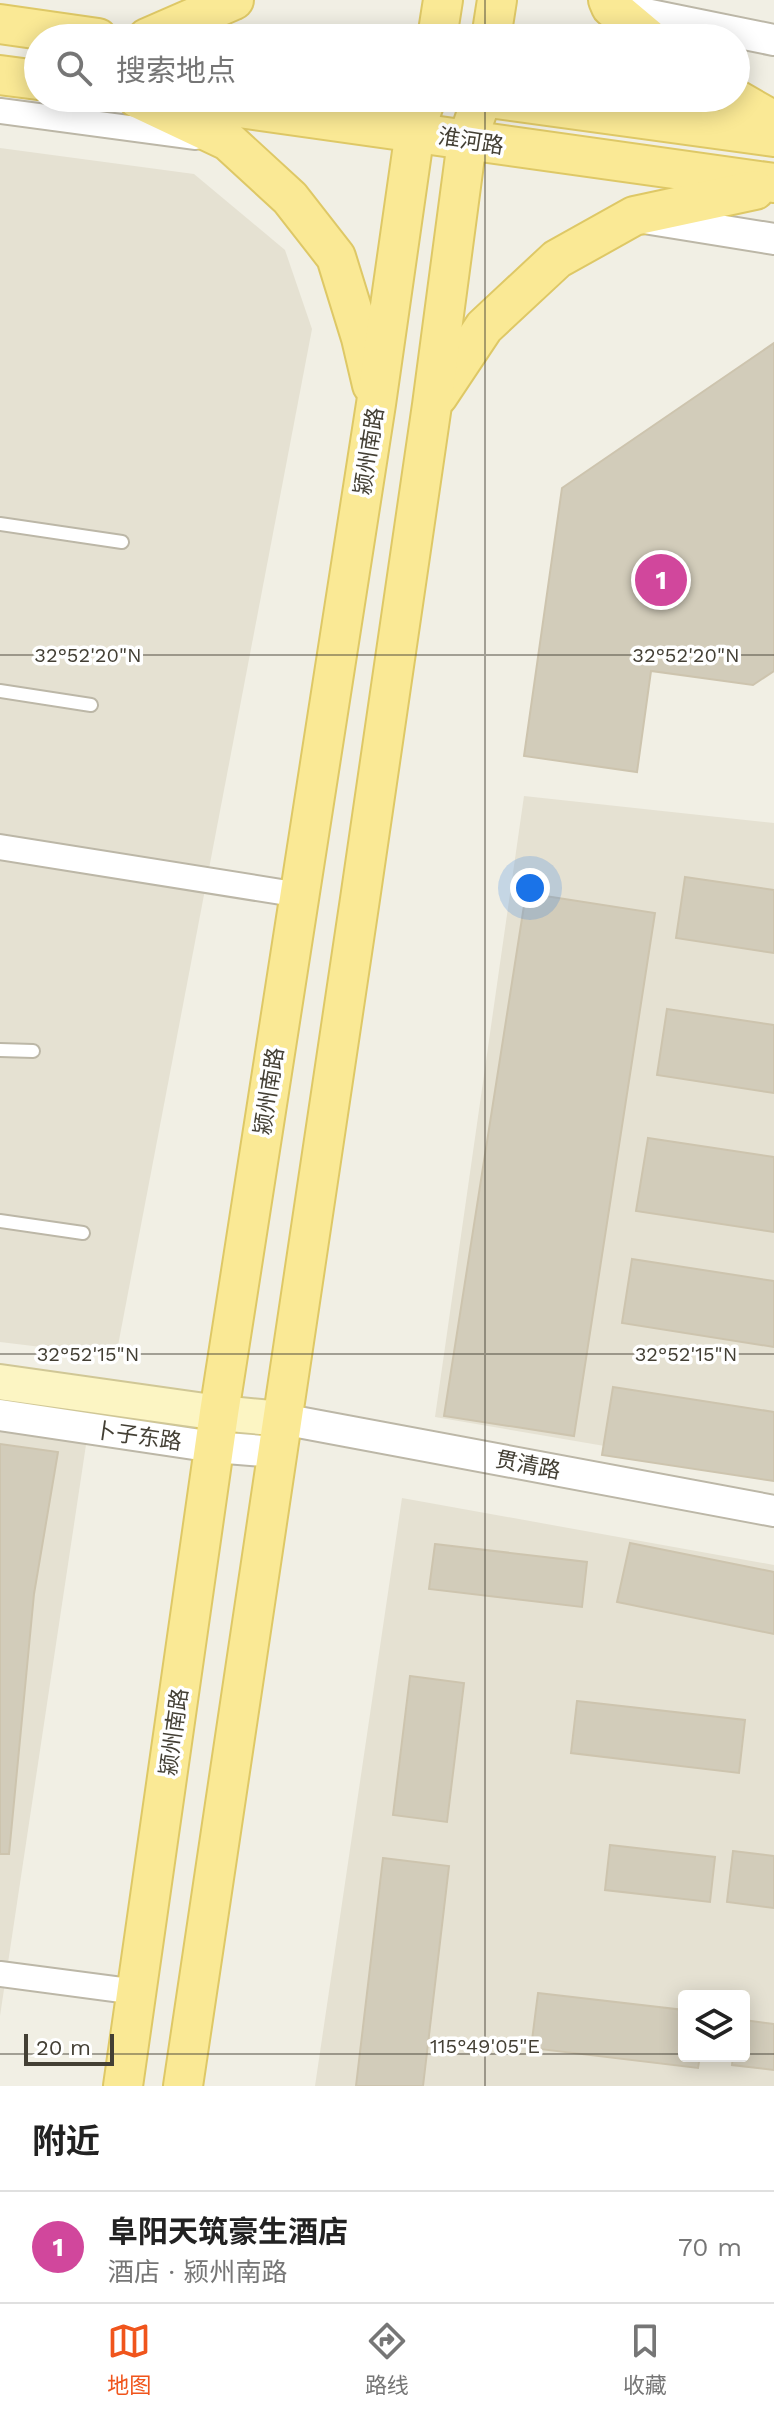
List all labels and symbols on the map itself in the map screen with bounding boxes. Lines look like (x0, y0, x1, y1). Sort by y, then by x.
street label: 淮河路 (436, 123, 506, 159)
street label: 颍州南路 (350, 406, 388, 496)
pin: 1 (635, 550, 687, 610)
text: 32°52'20"N (34, 643, 142, 667)
text: 32°52'20"N (632, 643, 740, 667)
your location (510, 868, 550, 908)
street label: 颍州南路 (250, 1046, 288, 1136)
text: 32°52'15"N (37, 1342, 139, 1366)
text: 32°52'15"N (635, 1342, 737, 1366)
street label: 卜子东路 (93, 1417, 183, 1455)
street label: 贯清路 (493, 1446, 563, 1484)
street label: 颍州南路 (155, 1687, 193, 1777)
scale bar (24, 2030, 114, 2066)
text: 115°49'05"E (430, 2034, 540, 2058)

